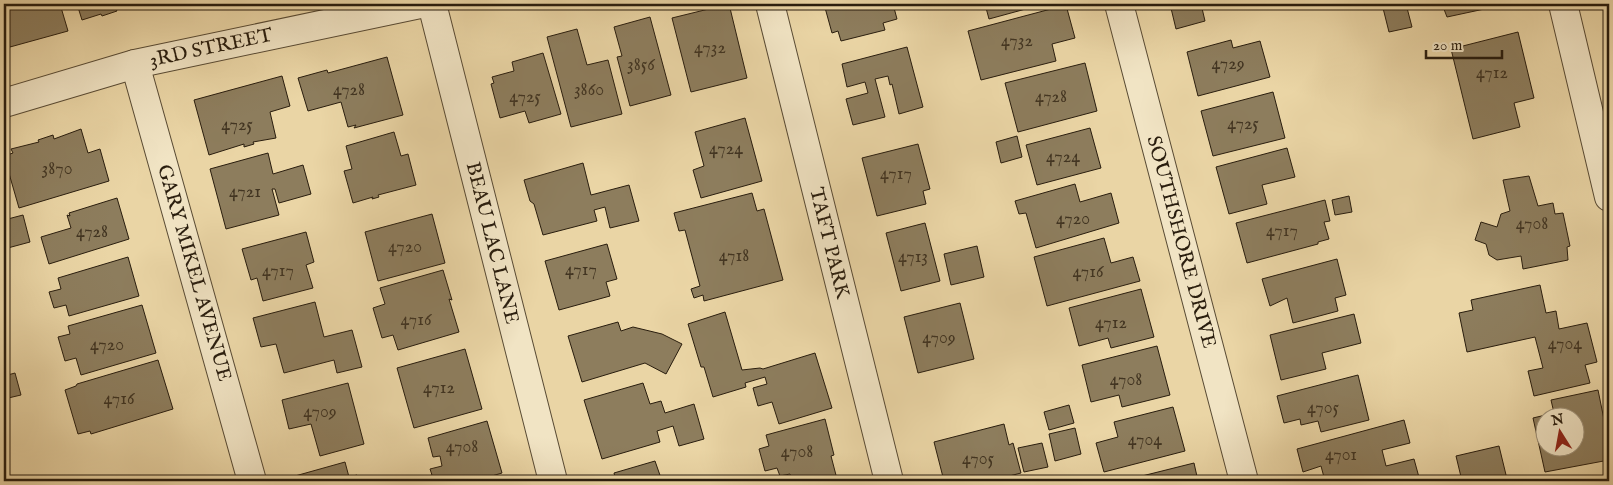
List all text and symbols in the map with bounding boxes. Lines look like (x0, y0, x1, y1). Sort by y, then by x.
street label: 3RD STREET (147, 23, 275, 73)
scale bar (1426, 28, 1502, 60)
house number: 4732 (1001, 30, 1033, 53)
text: 20 m (1433, 36, 1463, 55)
house number: 4732 (694, 37, 726, 60)
house number: 4729 (1212, 53, 1245, 76)
house number: 3856 (627, 54, 655, 77)
house number: 4712 (1476, 62, 1508, 85)
house number: 4728 (333, 79, 365, 102)
house number: 3860 (574, 79, 604, 102)
house number: 4725 (509, 86, 541, 109)
house number: 4728 (1035, 86, 1067, 109)
house number: 4725 (1227, 113, 1259, 136)
house number: 4725 (221, 114, 253, 137)
street label: SOUTHSHORE DRIVE (1141, 133, 1221, 351)
house number: 4724 (709, 138, 743, 161)
house number: 4724 (1046, 146, 1080, 169)
house number: 3870 (41, 158, 73, 181)
street label: BEAU LAC LANE (460, 159, 524, 327)
street label: GARY MIKEL AVENUE (151, 162, 237, 384)
house number: 4717 (880, 163, 912, 186)
house number: 4721 (229, 181, 261, 204)
street label: TAFT PARK (803, 185, 855, 302)
house number: 4720 (1056, 208, 1090, 231)
house number: 4708 (1516, 213, 1548, 236)
house number: 4717 (1266, 220, 1298, 243)
house number: 4728 (76, 221, 108, 244)
house number: 4720 (388, 236, 422, 259)
house number: 4718 (719, 245, 749, 268)
house number: 4713 (898, 246, 928, 269)
house number: 4717 (565, 259, 597, 282)
house number: 4717 (262, 260, 294, 283)
house number: 4716 (1073, 261, 1104, 284)
house number: 4716 (401, 309, 432, 332)
house number: 4712 (1095, 312, 1127, 335)
house number: 4709 (922, 327, 956, 350)
house number: 4704 (1548, 333, 1582, 356)
house number: 4720 (90, 334, 124, 357)
house number: 4708 (1110, 369, 1142, 392)
house number: 4712 (423, 377, 455, 400)
house number: 4716 (104, 388, 135, 411)
house number: 4705 (1307, 397, 1340, 420)
house number: 4709 (303, 401, 337, 424)
north arrow (1536, 408, 1586, 458)
text: N (1549, 410, 1565, 430)
house number: 4704 (1128, 429, 1162, 452)
house number: 4708 (446, 436, 478, 459)
house number: 4708 (781, 441, 813, 464)
house number: 4701 (1325, 444, 1357, 467)
house number: 4705 (962, 448, 995, 471)

